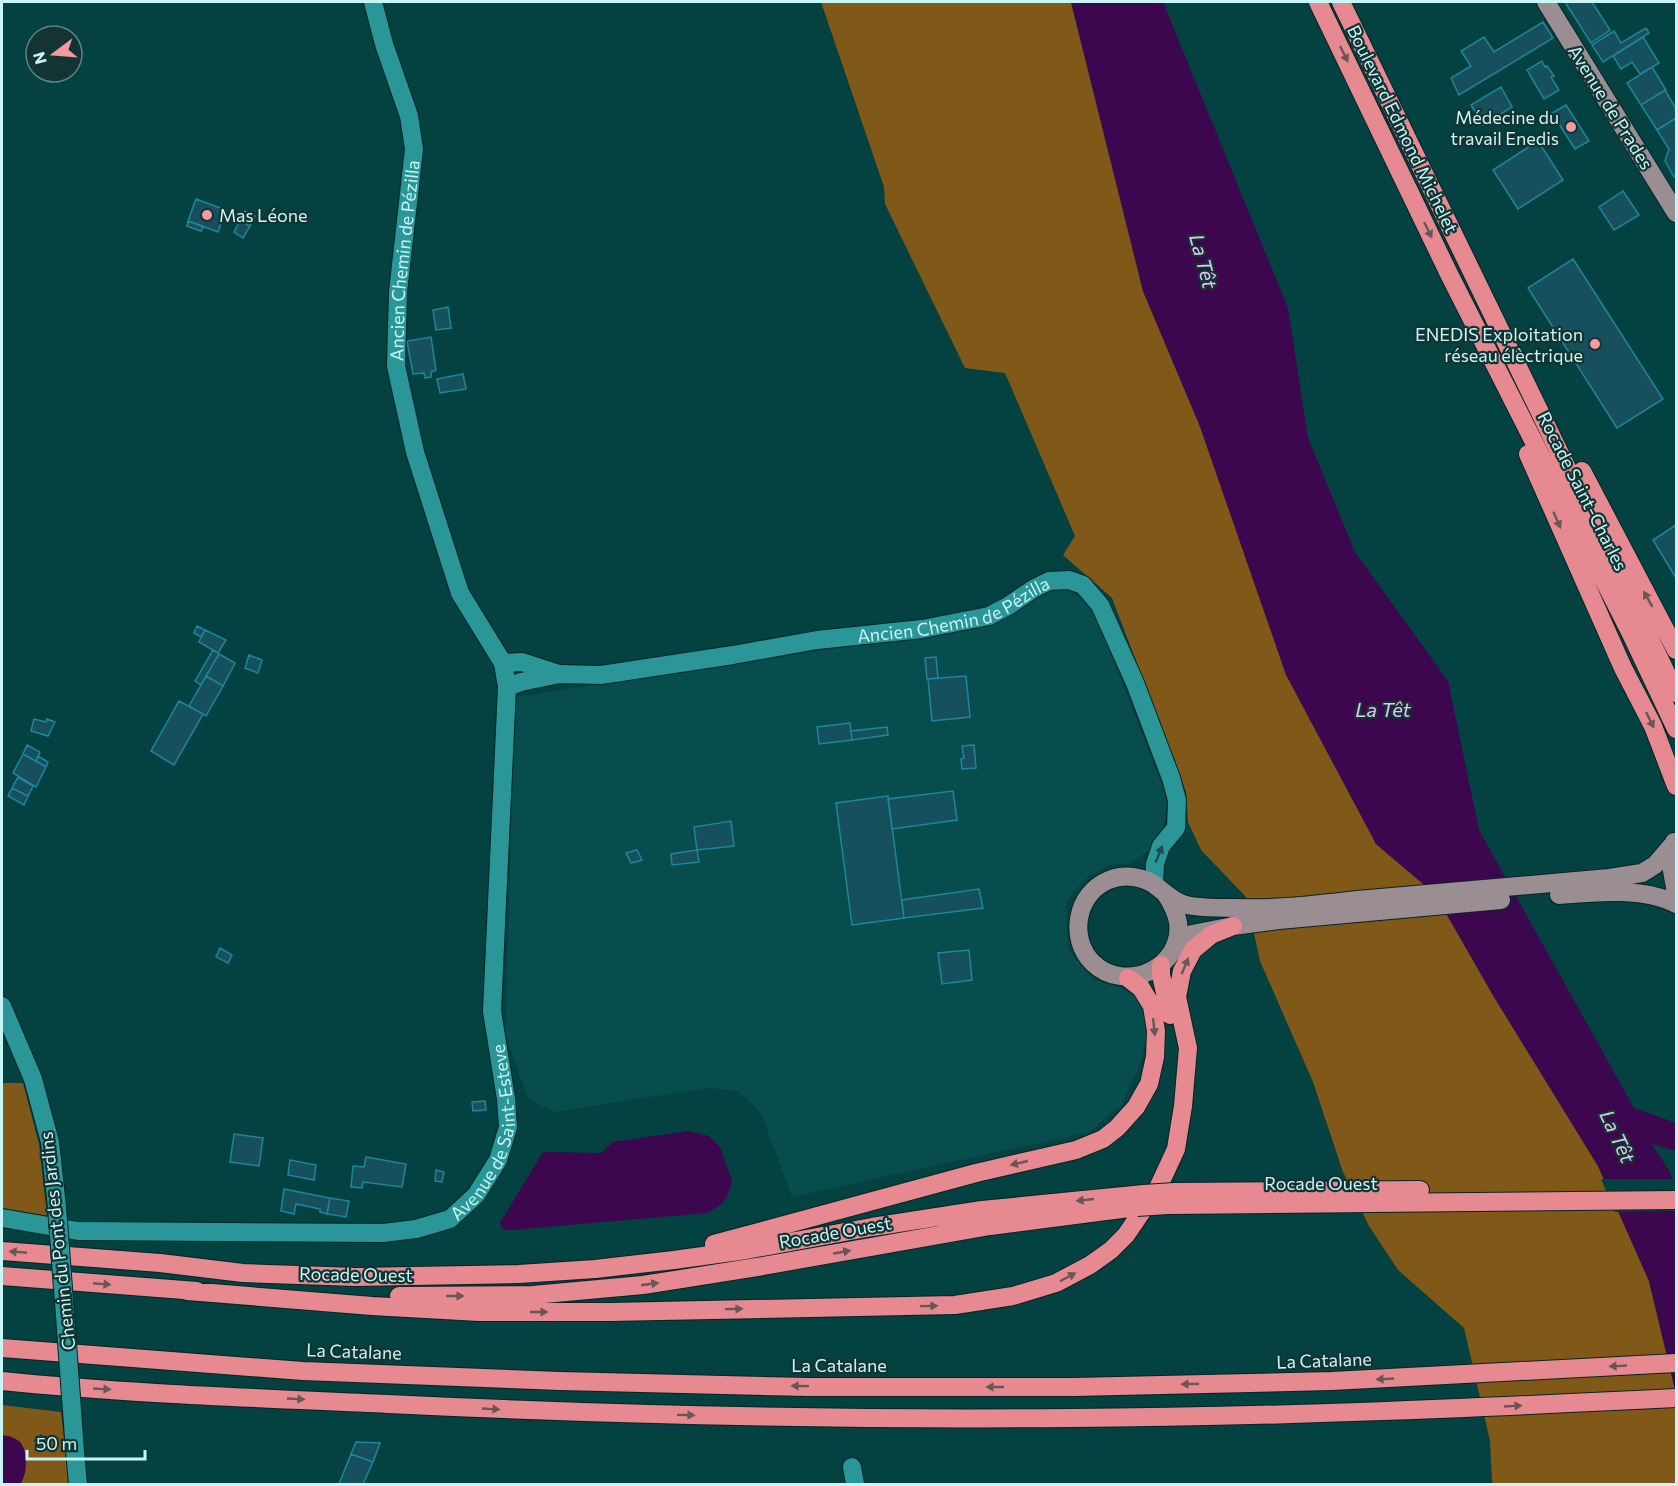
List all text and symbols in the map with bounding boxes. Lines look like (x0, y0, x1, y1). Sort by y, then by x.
street label: Boulevard Edmond Michelet (1343, 21, 1463, 237)
north arrow (24, 24, 84, 84)
street label: Avenue de Prades (1564, 41, 1658, 173)
one-way arrow (1339, 46, 1348, 63)
text: N (28, 50, 50, 67)
place label: Médecine du travail Enedis (1451, 106, 1559, 149)
marker: Médecine du travail Enedis (1564, 120, 1578, 134)
street label: Ancien Chemin de Pézilla (385, 159, 424, 361)
place label: Mas Léone (219, 204, 307, 226)
marker: Mas Léone (200, 208, 214, 222)
one-way arrow (1423, 222, 1432, 239)
water label: La Têt (1185, 231, 1223, 292)
place label: ENEDIS Exploitation réseau élèctrique (1415, 323, 1583, 366)
marker: ENEDIS Exploitation réseau élèctrique (1588, 337, 1602, 351)
street label: Rocade Saint-Charles (1533, 408, 1633, 574)
one-way arrow (1552, 511, 1562, 529)
street label: Ancien Chemin de Pézilla (856, 572, 1053, 647)
one-way arrow (1643, 590, 1653, 607)
water label: La Têt (1355, 697, 1412, 721)
one-way arrow (1644, 711, 1654, 729)
one-way arrow (1154, 844, 1164, 862)
one-way arrow (1180, 956, 1190, 974)
one-way arrow (1149, 1017, 1159, 1036)
street label: Avenue de Saint-Esteve (445, 1043, 519, 1224)
water label: La Têt (1595, 1106, 1641, 1167)
street label: Chemin du Pont des Jardins (35, 1131, 79, 1351)
one-way arrow (1009, 1159, 1028, 1169)
street label: Rocade Ouest (1264, 1172, 1378, 1194)
one-way arrow (1076, 1195, 1095, 1205)
street label: Rocade Ouest (777, 1211, 893, 1253)
one-way arrow (9, 1247, 28, 1257)
one-way arrow (833, 1247, 852, 1256)
street label: Rocade Ouest (299, 1262, 413, 1286)
one-way arrow (1059, 1272, 1076, 1282)
one-way arrow (92, 1279, 111, 1289)
one-way arrow (640, 1279, 659, 1288)
one-way arrow (446, 1291, 465, 1301)
one-way arrow (919, 1301, 938, 1310)
one-way arrow (724, 1305, 743, 1314)
one-way arrow (529, 1307, 548, 1317)
street label: La Catalane (306, 1338, 402, 1364)
street label: La Catalane (1276, 1347, 1372, 1373)
street label: La Catalane (791, 1354, 887, 1376)
one-way arrow (1609, 1362, 1628, 1371)
one-way arrow (1376, 1374, 1395, 1383)
one-way arrow (1181, 1379, 1200, 1389)
one-way arrow (791, 1382, 810, 1391)
one-way arrow (986, 1382, 1005, 1392)
one-way arrow (92, 1384, 111, 1393)
one-way arrow (287, 1395, 306, 1404)
one-way arrow (1503, 1402, 1522, 1411)
one-way arrow (482, 1404, 501, 1413)
one-way arrow (677, 1410, 696, 1419)
scale bar (27, 1423, 146, 1461)
text: 50 m (36, 1432, 77, 1454)

